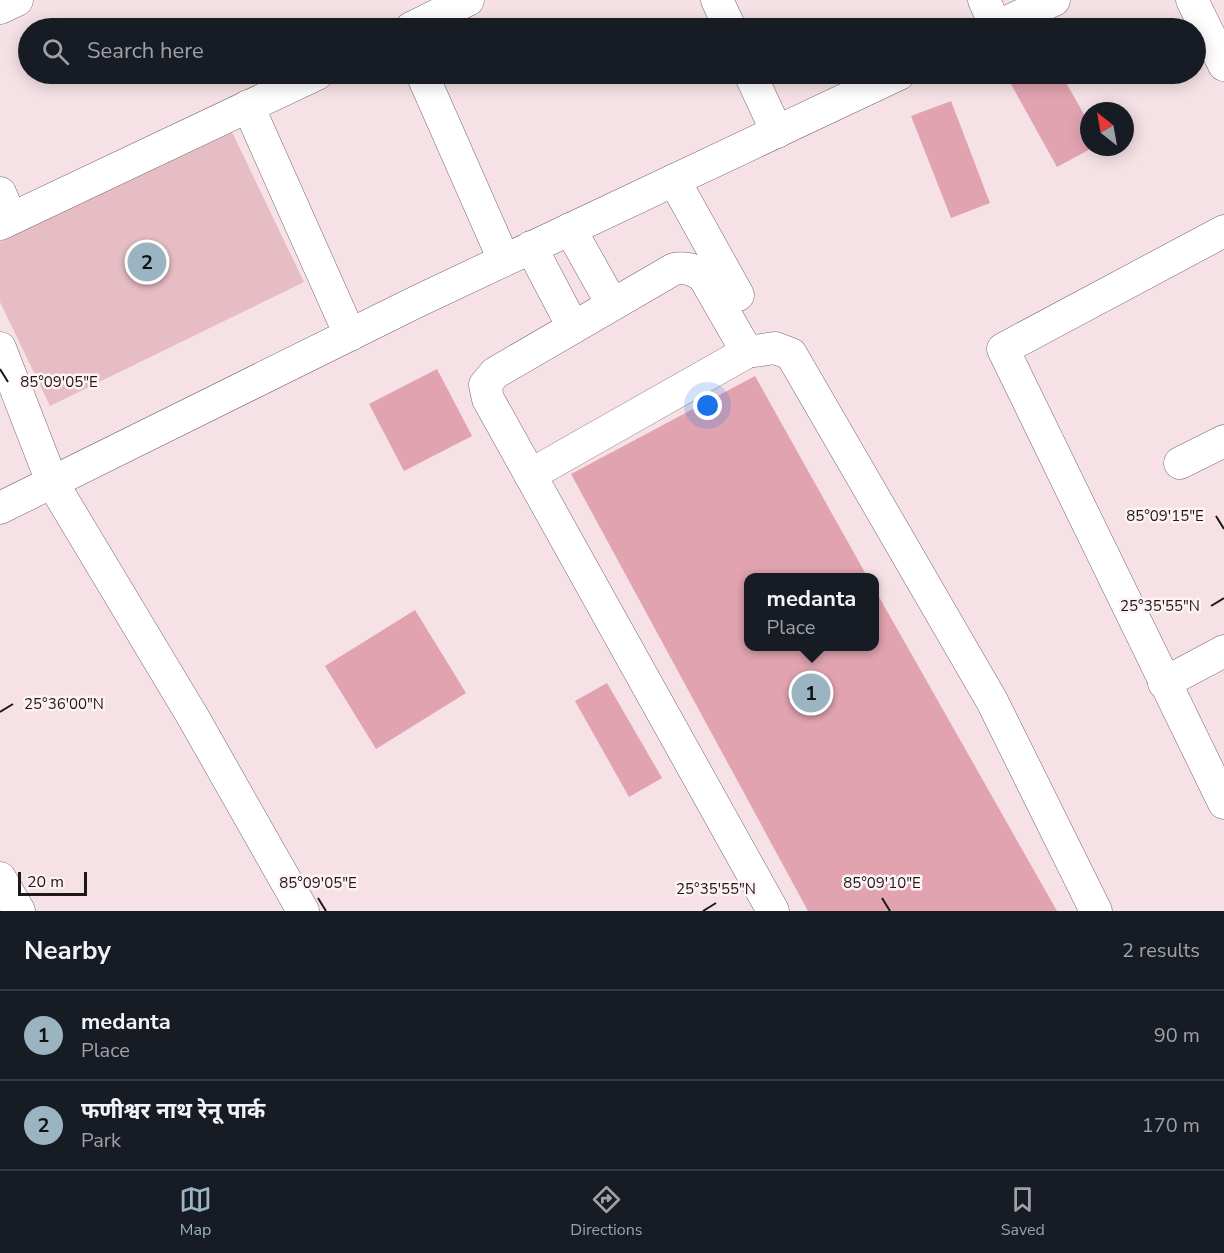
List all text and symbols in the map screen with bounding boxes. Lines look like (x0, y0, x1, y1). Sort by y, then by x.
search box (18, 18, 1206, 84)
icon: search (39, 35, 72, 68)
text: Search here (87, 36, 204, 66)
north arrow (1080, 102, 1134, 156)
pin: 2 (128, 240, 166, 284)
text: 85°09'05"E (20, 372, 98, 392)
your location (693, 391, 722, 420)
text: 85°09'15"E (1126, 506, 1204, 526)
popup (744, 573, 879, 651)
text: medanta (767, 584, 856, 614)
text: 25°35'55"N (1120, 596, 1200, 616)
text: Place (767, 614, 815, 641)
pin: 1 (792, 670, 830, 716)
text: 25°36'00"N (24, 694, 104, 714)
scale bar (18, 869, 87, 896)
text: 20 m (27, 871, 64, 893)
text: 85°09'05"E (279, 873, 357, 893)
text: 85°09'10"E (843, 873, 921, 893)
text: 25°35'55"N (676, 879, 756, 899)
text: Nearby (24, 933, 111, 968)
text: 2 results (1122, 937, 1200, 964)
text: medanta (81, 1007, 171, 1037)
text: 1 (38, 1022, 50, 1049)
text: 90 m (1154, 1022, 1200, 1049)
text: Place (81, 1037, 130, 1064)
text: फणीश्वर नाथ रेनू पार्क (81, 1096, 265, 1126)
text: 2 (38, 1112, 50, 1139)
text: 170 m (1142, 1112, 1200, 1139)
text: Park (81, 1127, 121, 1154)
tab: Map (179, 1183, 212, 1241)
tab: Directions (570, 1183, 642, 1241)
tab: Saved (1001, 1183, 1045, 1241)

